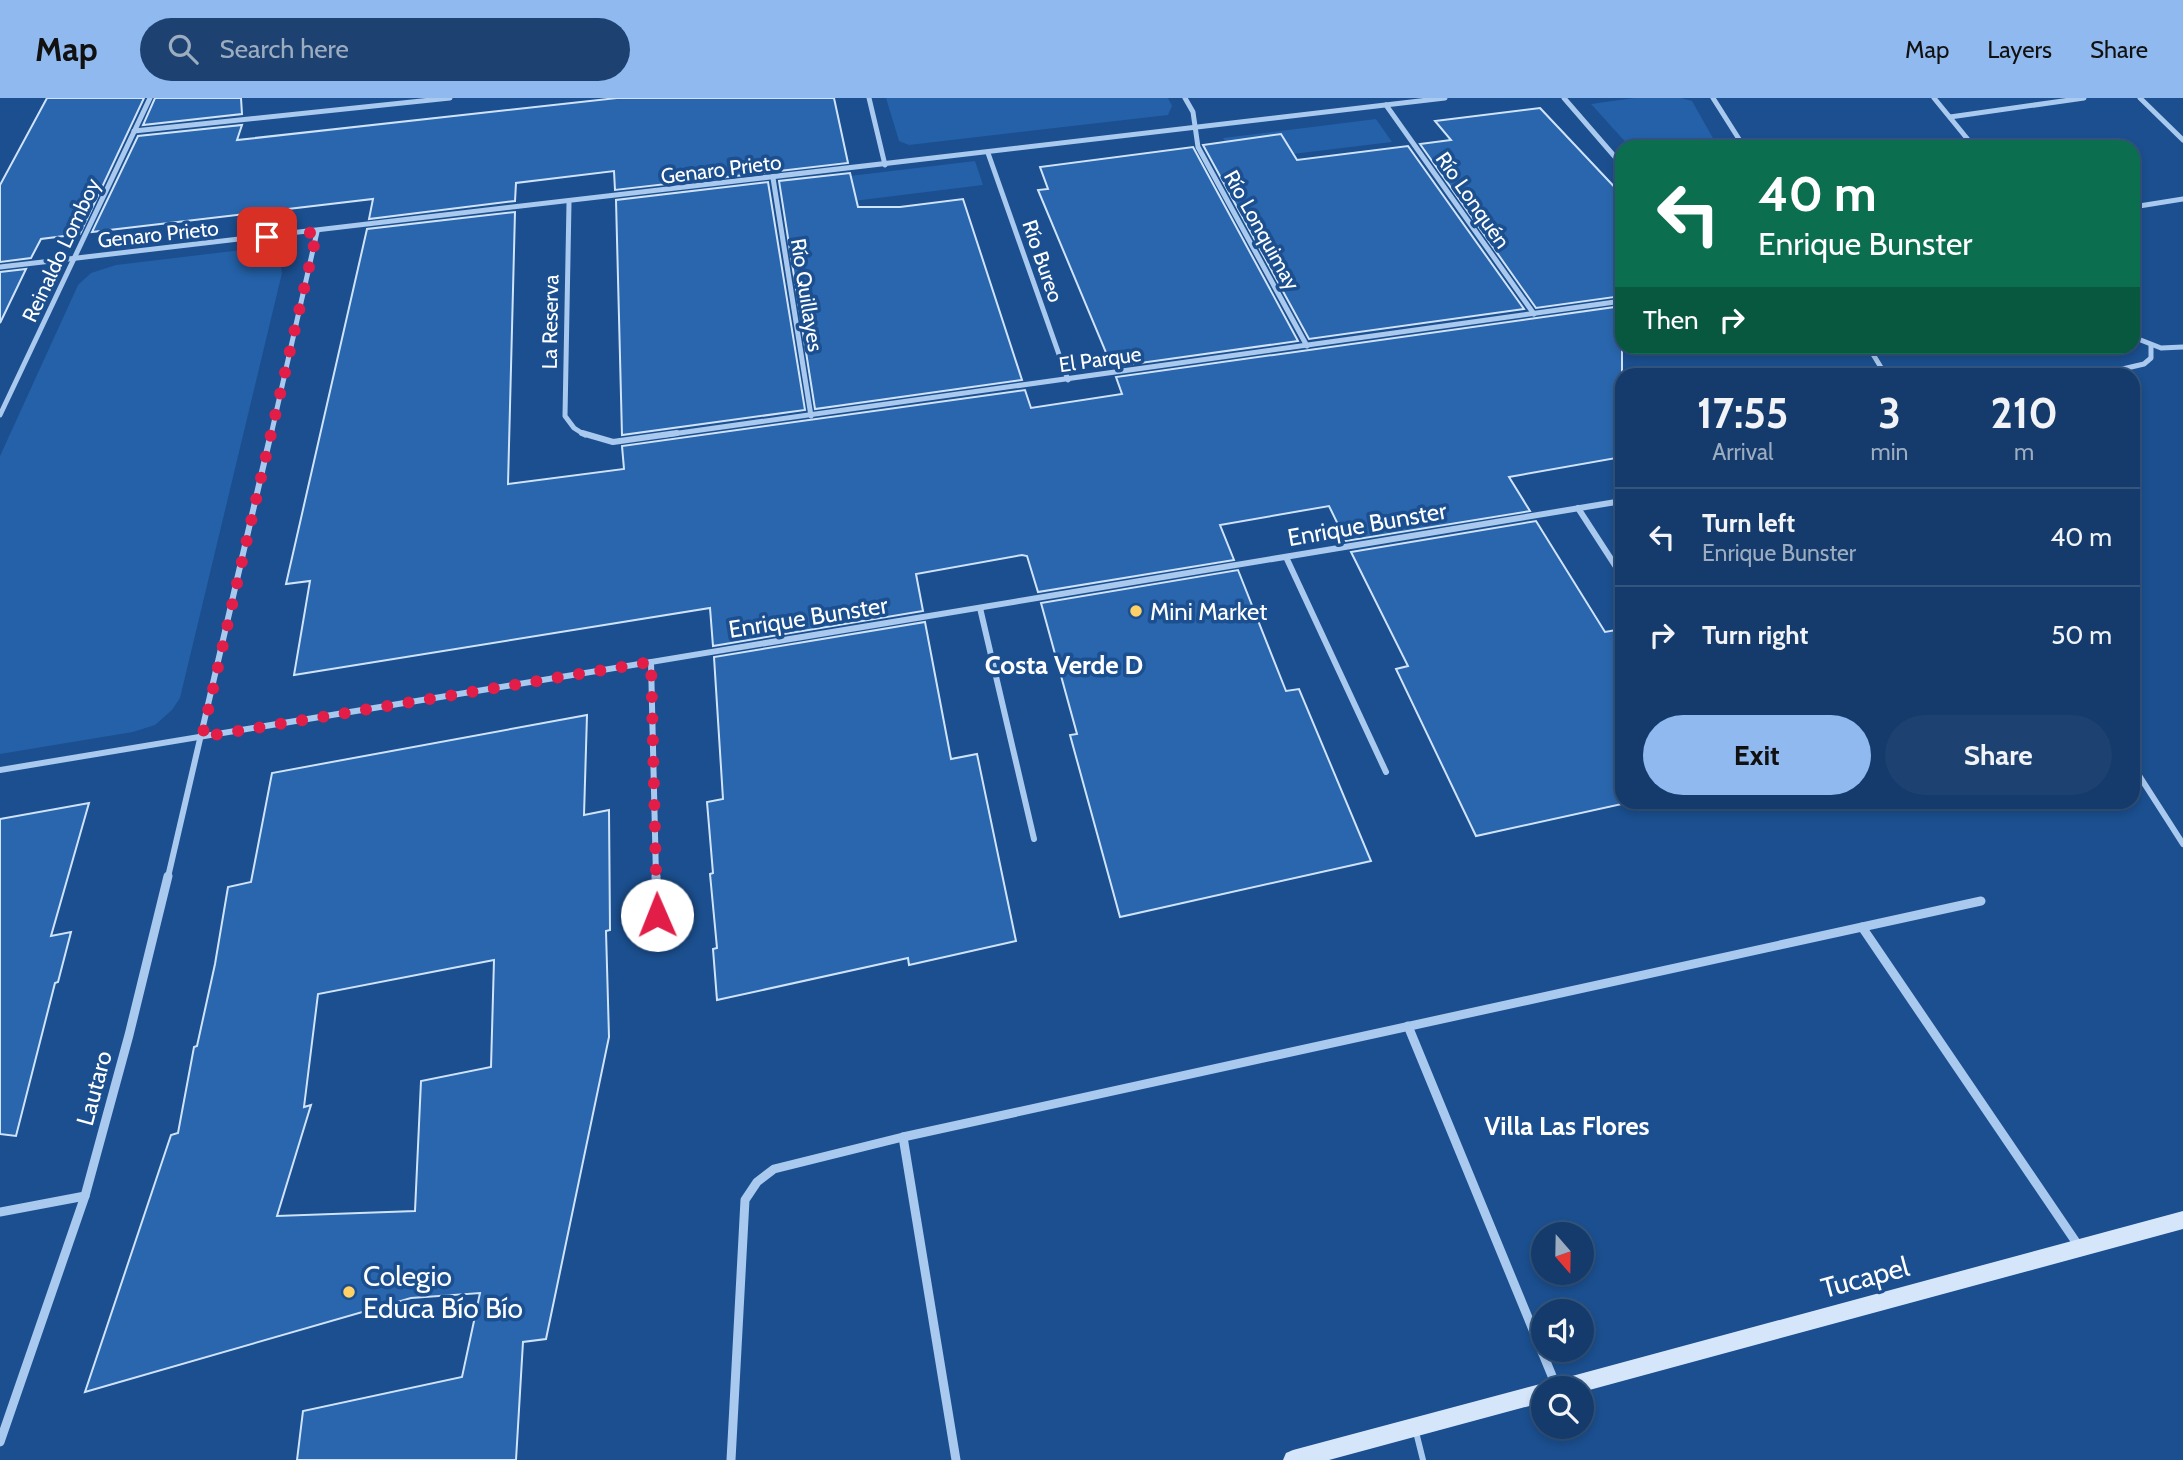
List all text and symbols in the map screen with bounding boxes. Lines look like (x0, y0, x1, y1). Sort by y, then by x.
search box (140, 18, 630, 81)
text: Map (35, 29, 98, 69)
icon: search (164, 30, 202, 68)
text: Search here (220, 33, 349, 65)
text: Map (1905, 35, 1949, 64)
text: Layers (1987, 35, 2052, 64)
text: Share (2090, 35, 2148, 64)
street label: Río Lonquén (1431, 147, 1515, 253)
street label: Genaro Prieto (659, 149, 783, 189)
text: 40 m (1758, 164, 1877, 223)
street label: Río Lonquimay (1219, 166, 1305, 294)
icon: left (1643, 168, 1734, 259)
street label: Reinaldo Lomboy (17, 174, 105, 326)
pin (237, 207, 297, 267)
street label: Genaro Prieto (96, 215, 220, 253)
street label: Río Bureo (1017, 217, 1069, 305)
icon: arrive (248, 218, 286, 256)
text: Enrique Bunster (1758, 224, 1972, 263)
street label: Río Quillayes (786, 237, 828, 354)
street label: La Reserva (537, 274, 563, 370)
icon: right (1713, 301, 1751, 339)
text: Then (1643, 304, 1699, 336)
street label: El Parque (1057, 341, 1143, 377)
text: 17:55 (1697, 387, 1788, 439)
text: 3 (1878, 387, 1901, 439)
text: 210 (1991, 387, 2058, 439)
text: Arrival (1712, 438, 1773, 466)
text: min (1871, 438, 1908, 466)
text: m (2014, 438, 2034, 466)
street label: Enrique Bunster (1285, 496, 1449, 552)
text: Turn left (1702, 507, 1795, 539)
icon: left (1643, 518, 1681, 556)
text: 40 m (2050, 521, 2112, 553)
text: Enrique Bunster (1702, 539, 1856, 567)
street label: Enrique Bunster (726, 590, 890, 644)
place label: Mini Market (1150, 597, 1267, 626)
marker: Mini Market (1128, 603, 1144, 619)
icon: right (1643, 616, 1681, 654)
text: Turn right (1702, 619, 1808, 651)
text: 50 m (2051, 619, 2112, 651)
district label: Costa Verde D (985, 649, 1143, 681)
button: Exit (1643, 715, 1871, 795)
button: Share (1885, 715, 2112, 795)
position arrow (620, 878, 694, 952)
street label: Lautaro (70, 1047, 118, 1129)
district label: Villa Las Flores (1484, 1110, 1650, 1142)
north arrow (1531, 1222, 1594, 1284)
map controls (1531, 1222, 1594, 1439)
street label: Tucapel (1817, 1249, 1913, 1305)
place label: Colegio Educa Bío Bío (363, 1259, 523, 1325)
marker: Colegio Educa Bío Bío (341, 1284, 357, 1300)
button: sound (1531, 1299, 1594, 1362)
button: search (1531, 1376, 1594, 1439)

